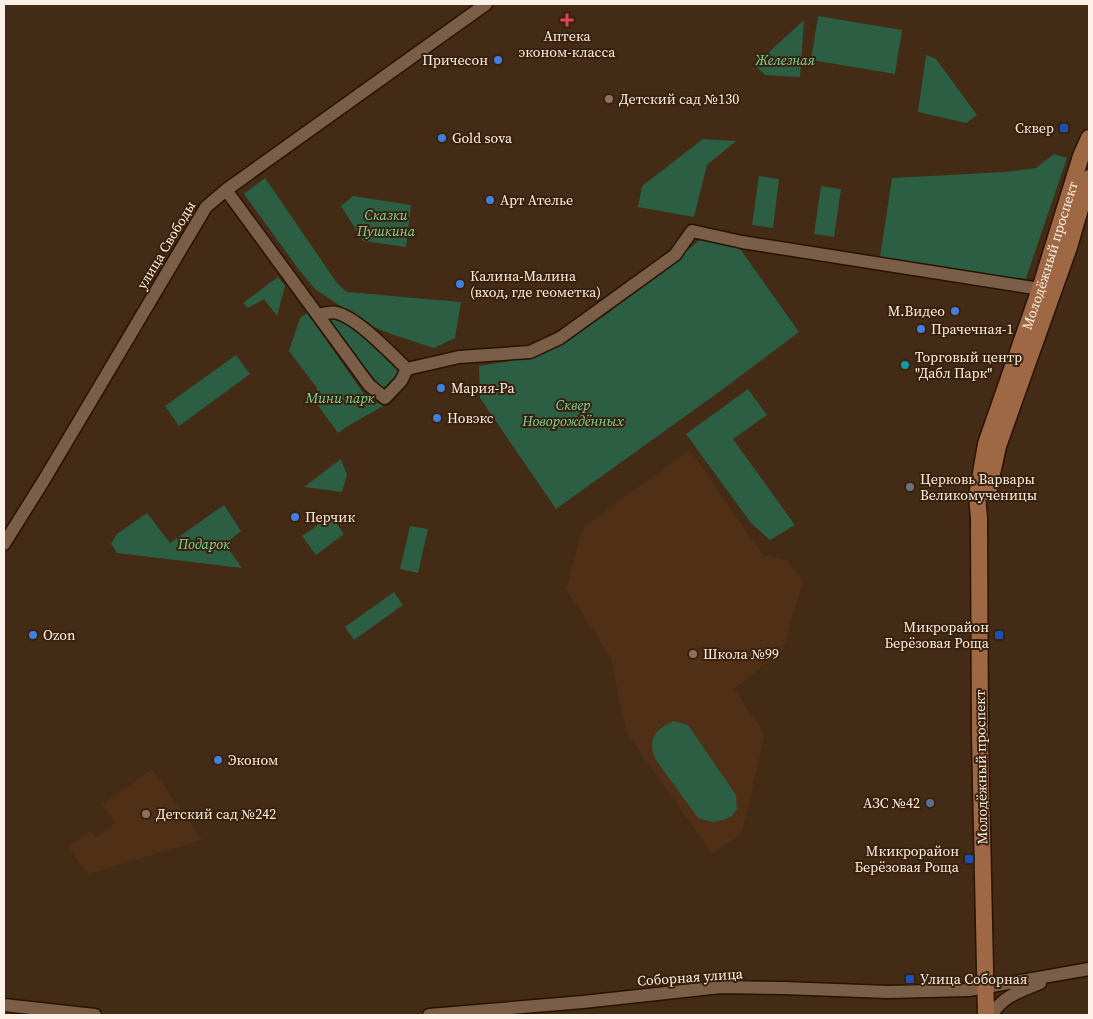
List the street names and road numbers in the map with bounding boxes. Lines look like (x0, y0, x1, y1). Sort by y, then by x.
street label: Молодёжный проспект (1017, 178, 1083, 332)
street label: улица Свободы (132, 197, 200, 293)
street label: Молодёжный проспект (970, 689, 992, 844)
street label: Соборная улица (636, 963, 744, 991)

